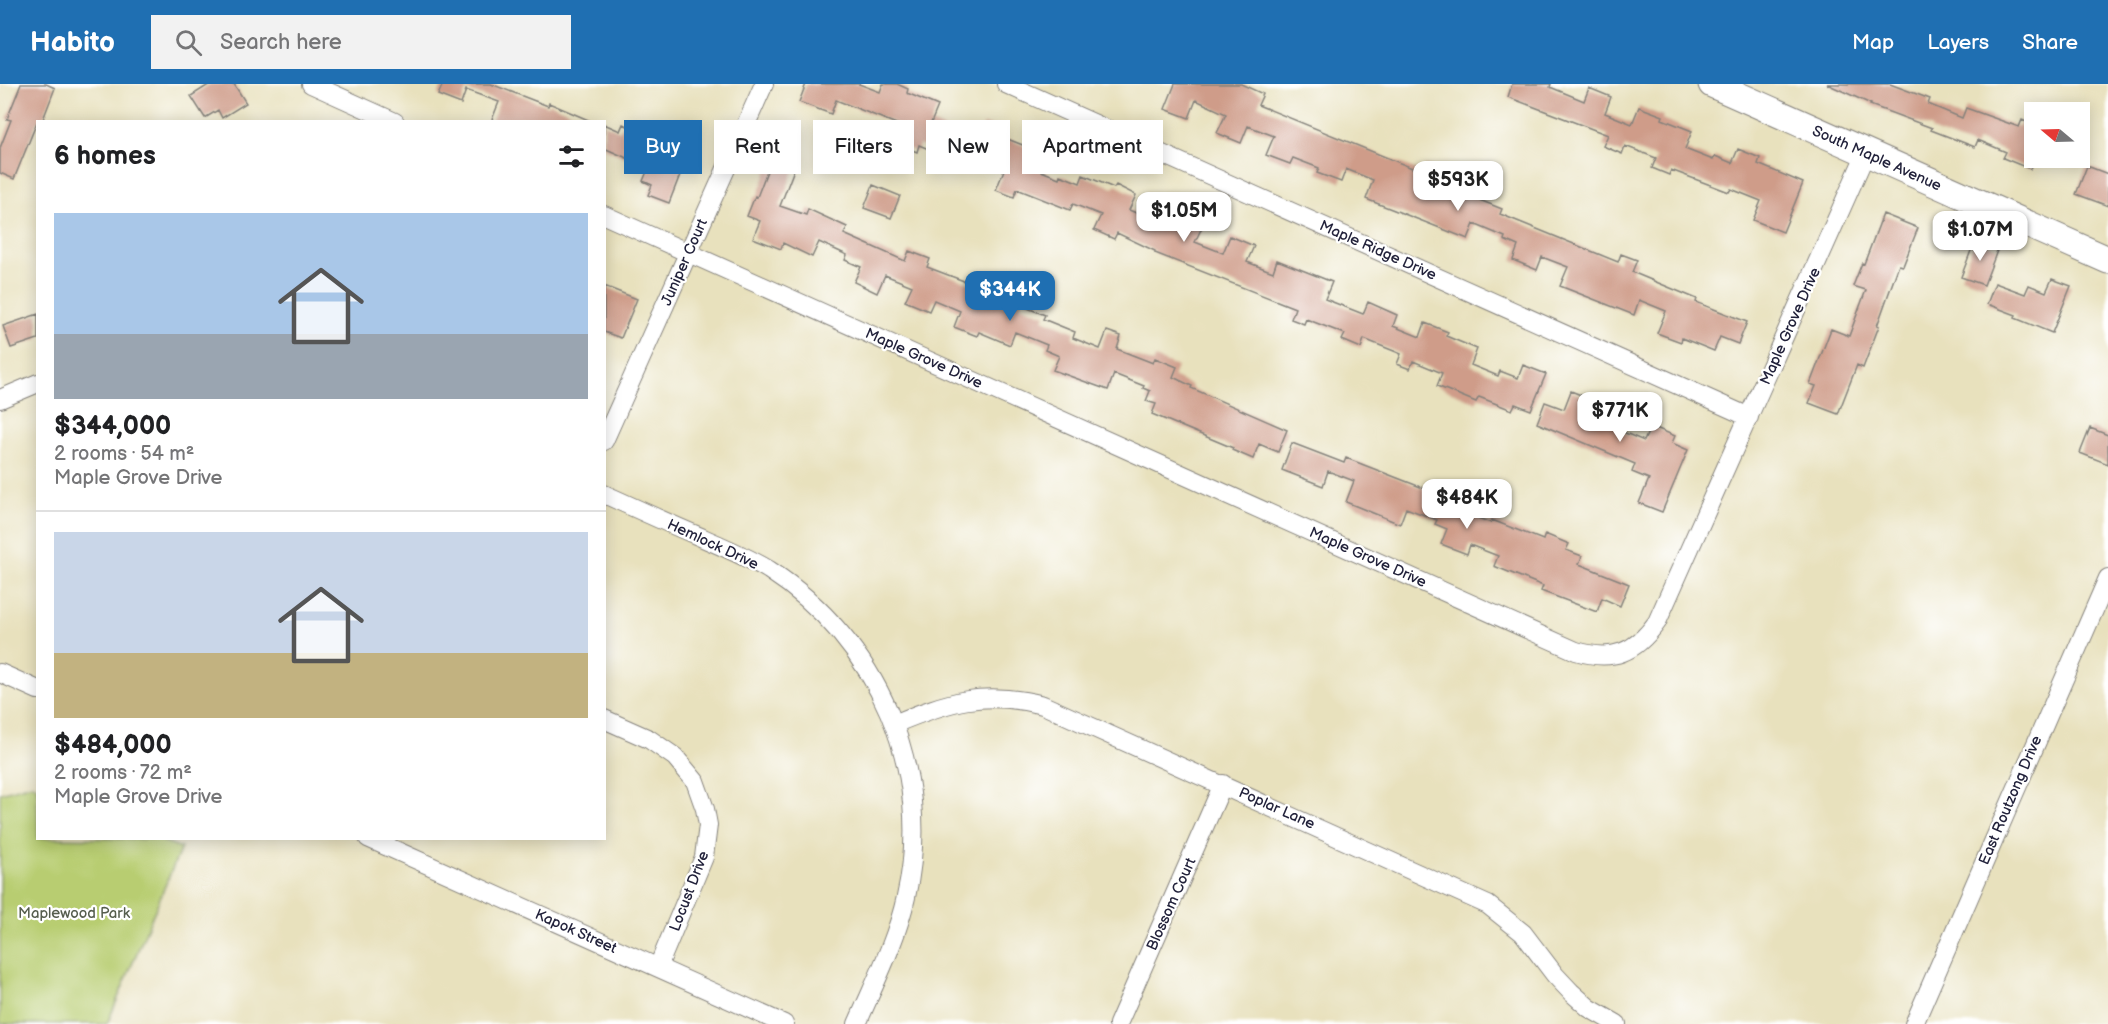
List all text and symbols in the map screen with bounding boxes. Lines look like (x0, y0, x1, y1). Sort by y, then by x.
search box (151, 15, 571, 69)
text: Habito (30, 26, 115, 59)
icon: search (172, 26, 205, 59)
text: Search here (220, 29, 342, 56)
text: Map (1852, 30, 1894, 55)
text: Layers (1927, 30, 1989, 55)
text: Share (2022, 30, 2078, 55)
north arrow (2024, 102, 2090, 168)
map controls (2024, 102, 2090, 168)
chip: Buy (624, 120, 702, 174)
chip: Rent (714, 120, 801, 174)
chip: Filters (813, 120, 914, 174)
chip: New (926, 120, 1010, 174)
chip: Apartment (1022, 120, 1163, 174)
street label: South Maple Avenue (1809, 121, 1944, 196)
icon: filters (555, 140, 588, 173)
text: 6 homes (54, 141, 156, 172)
pin: $593K (1416, 161, 1500, 212)
text: $593K (1427, 168, 1489, 192)
pin: $1.05M (1135, 192, 1233, 243)
text: $1.05M (1150, 199, 1218, 223)
pin: $1.07M (1931, 211, 2029, 262)
street label: Juniper Court (657, 216, 712, 308)
street label: Maple Ridge Drive (1316, 216, 1439, 285)
text: $1.07M (1947, 218, 2013, 242)
icon: home (267, 252, 375, 360)
street label: Maple Grove Drive (1756, 265, 1825, 388)
pin: $344K (968, 271, 1052, 322)
text: $344K (979, 278, 1041, 302)
street label: Maple Grove Drive (862, 324, 985, 393)
pin: $771K (1578, 392, 1662, 443)
text: $771K (1591, 399, 1649, 423)
text: $344,000 (54, 411, 171, 442)
text: 2 rooms · 54 m² (54, 442, 194, 466)
text: Maple Grove Drive (54, 466, 222, 490)
pin: $484K (1425, 479, 1509, 530)
text: $484K (1436, 486, 1498, 510)
street label: Hemlock Drive (664, 515, 762, 574)
street label: Maple Grove Drive (1306, 523, 1429, 592)
icon: home (267, 571, 375, 679)
text: $484,000 (54, 730, 172, 761)
street label: East Routzong Drive (1975, 733, 2046, 868)
text: 2 rooms · 72 m² (54, 761, 192, 785)
street label: Poplar Lane (1236, 783, 1318, 834)
text: Maple Grove Drive (54, 785, 222, 809)
street label: Locust Drive (665, 848, 713, 934)
street label: Blossom Court (1143, 855, 1201, 953)
park label: Maplewood Park (18, 904, 131, 923)
street label: Kapok Street (532, 905, 620, 958)

